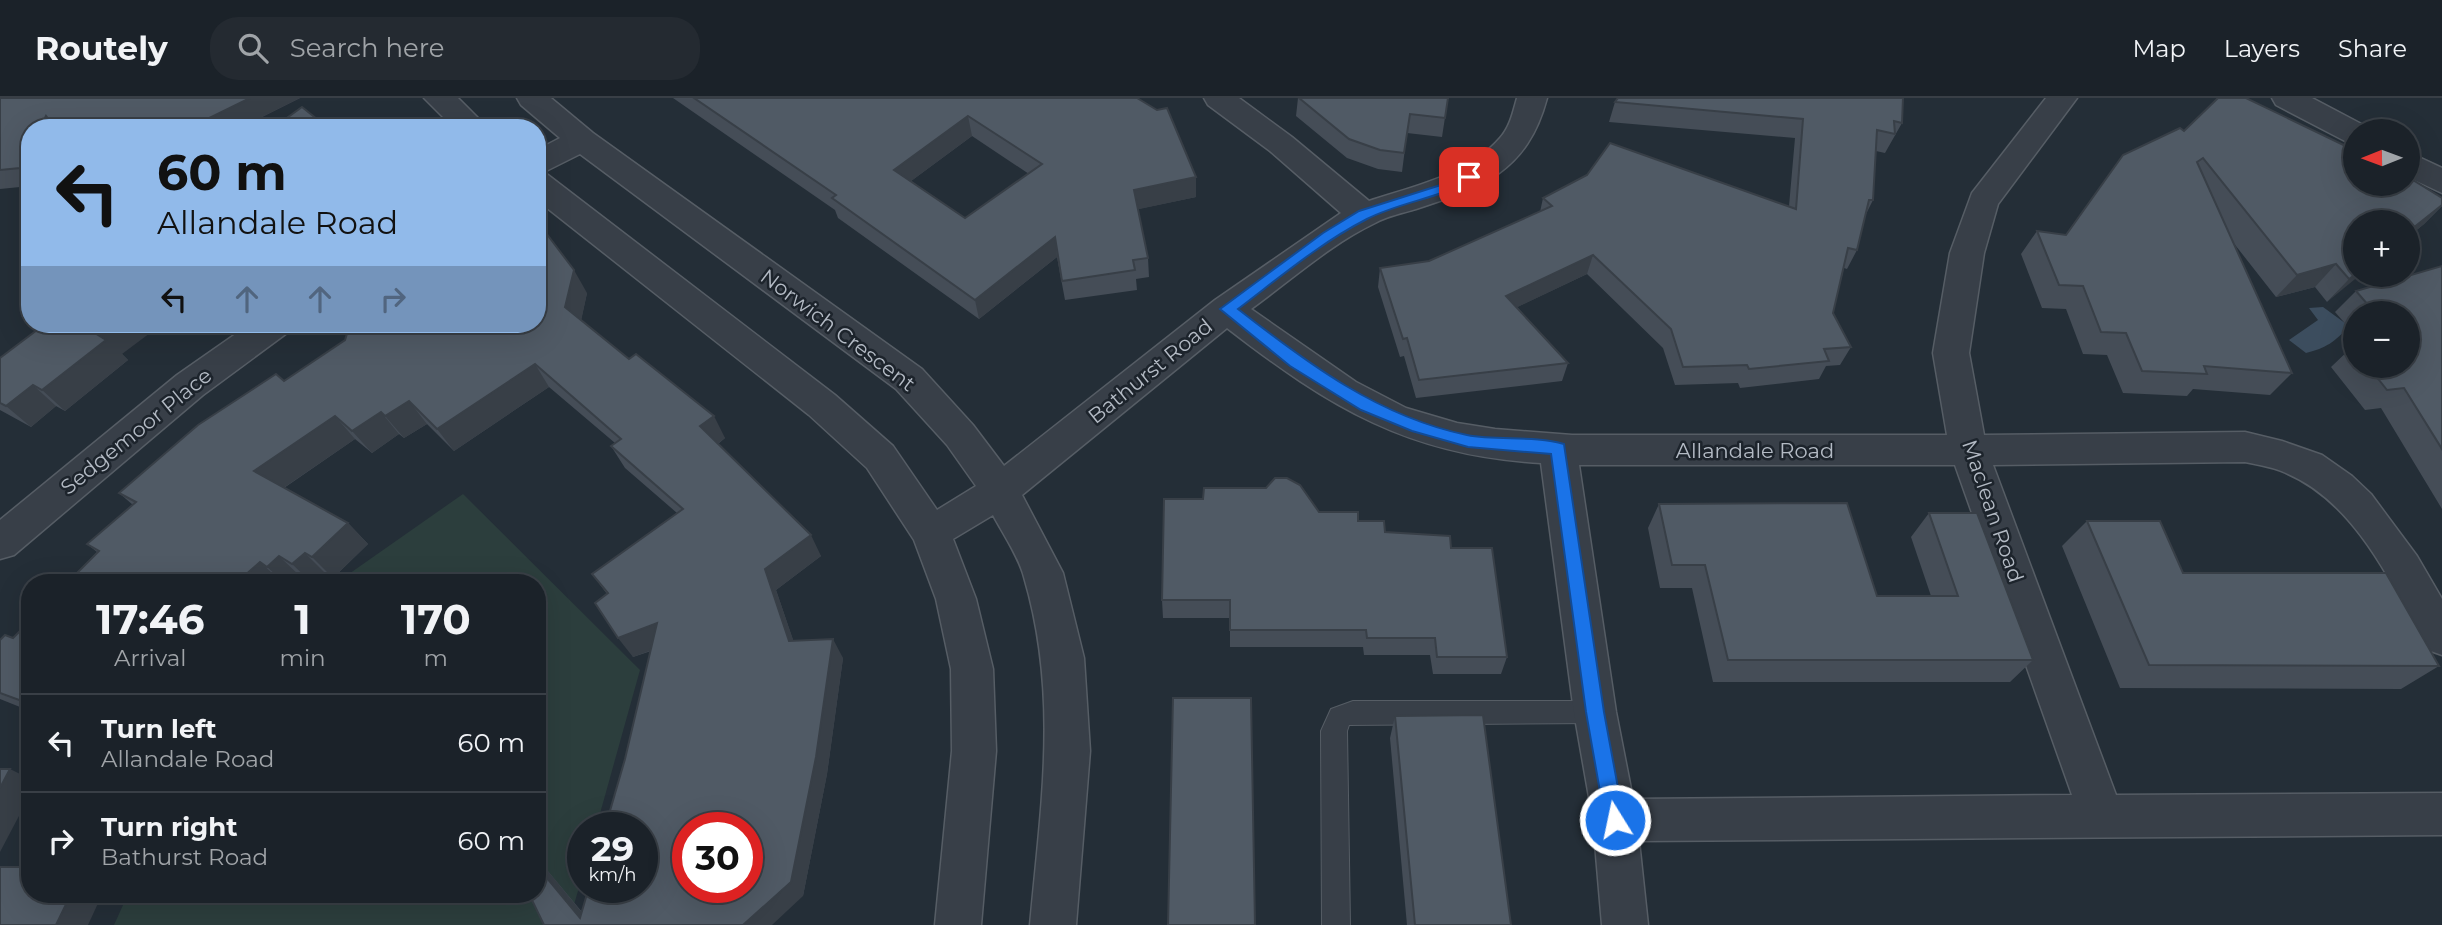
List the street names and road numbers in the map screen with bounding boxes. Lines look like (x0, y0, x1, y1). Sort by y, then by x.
street label: Norwich Crescent (756, 264, 920, 396)
street label: Bathurst Road (1083, 313, 1217, 429)
street label: Sedgemoor Place (56, 362, 216, 500)
street label: Maclean Road (1957, 436, 2029, 586)
street label: Allandale Road (1676, 438, 1834, 463)

